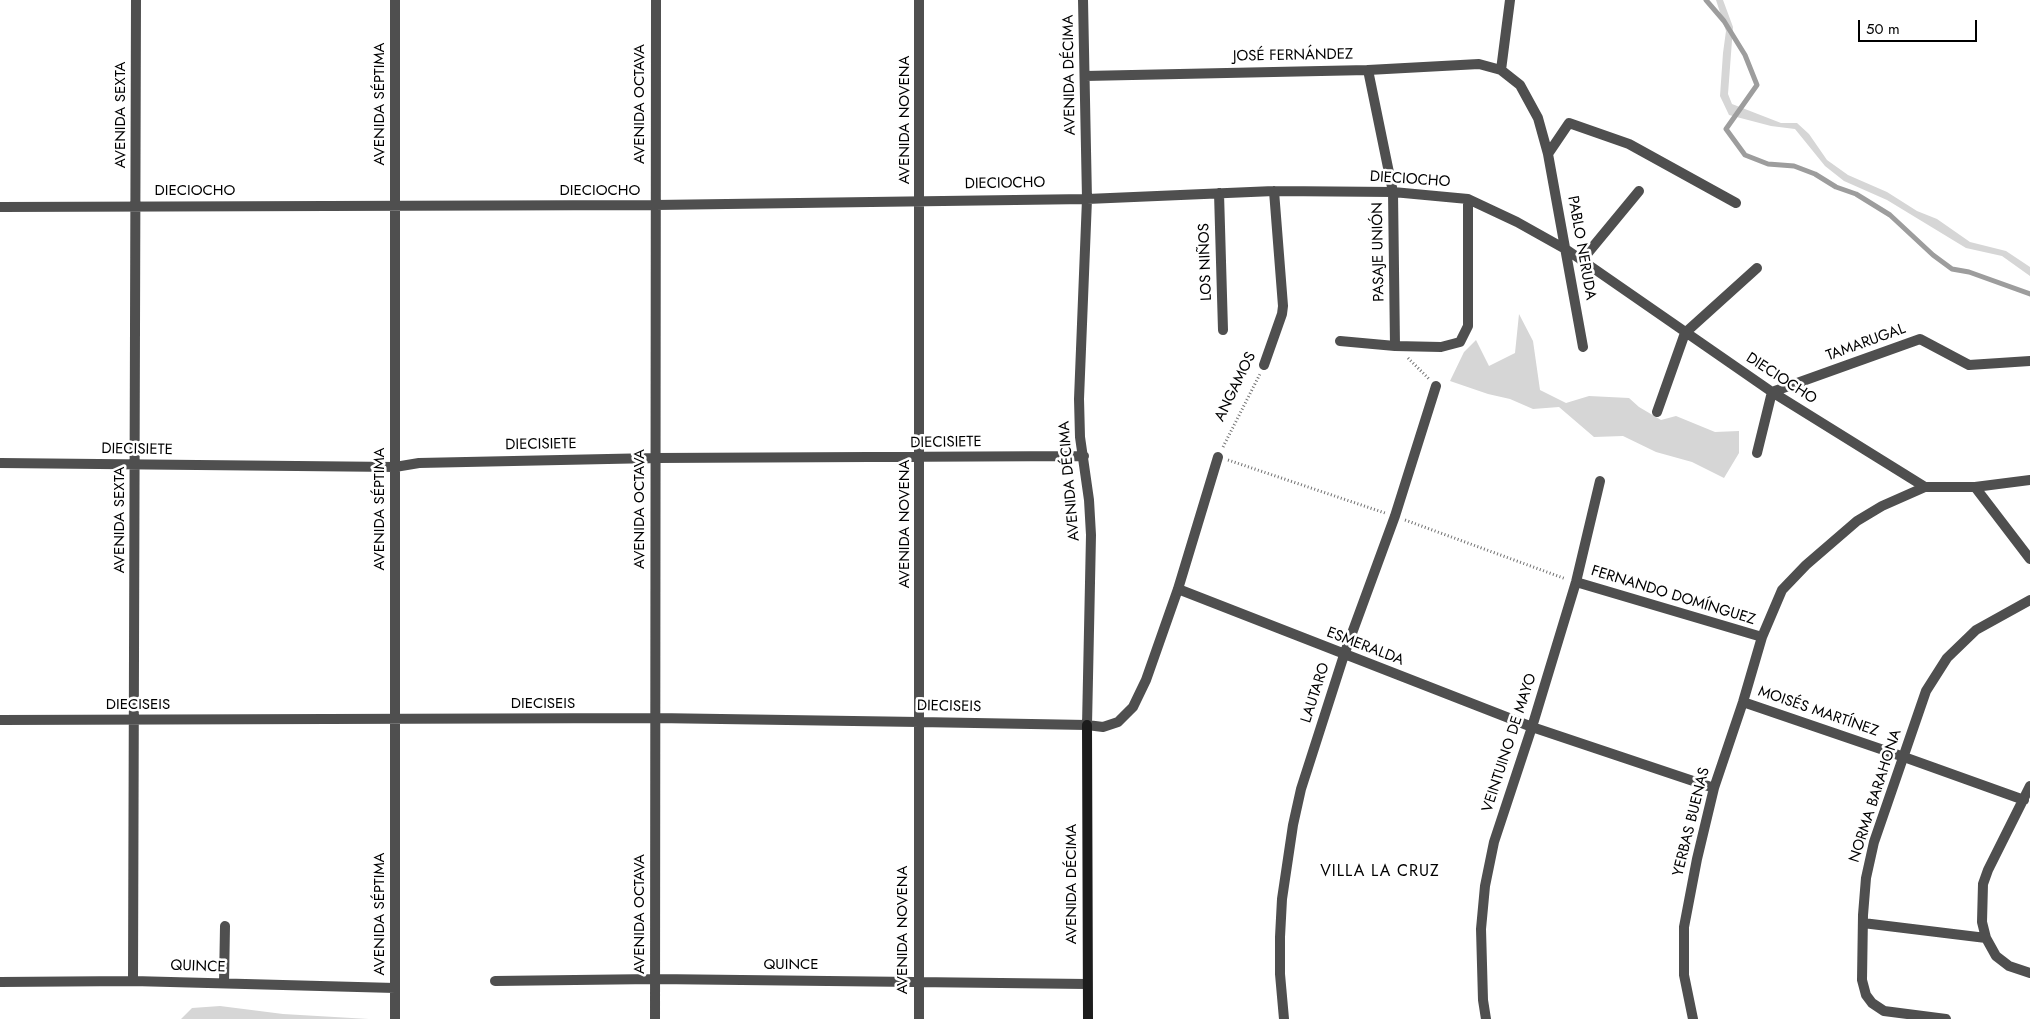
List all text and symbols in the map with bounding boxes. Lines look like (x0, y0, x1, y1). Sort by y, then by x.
scale bar (1860, 10, 1979, 42)
street label: AVENIDA DÉCIMA (1060, 15, 1080, 135)
text: 50 m (1866, 18, 1900, 40)
street label: AVENIDA SÉPTIMA (371, 43, 389, 165)
street label: AVENIDA OCTAVA (631, 44, 649, 164)
street label: JOSÉ FERNÁNDEZ (1233, 46, 1353, 66)
street label: AVENIDA NOVENA (896, 56, 914, 184)
street label: AVENIDA SEXTA (112, 62, 130, 168)
street label: DIECIOCHO (1369, 168, 1451, 192)
street label: DIECIOCHO (964, 174, 1046, 194)
street label: DIECIOCHO (155, 182, 235, 200)
street label: DIECIOCHO (560, 182, 640, 200)
street label: PABLO NERUDA (1563, 195, 1599, 301)
street label: PASAJE UNIÓN (1369, 202, 1389, 302)
street label: LOS NIÑOS (1196, 223, 1216, 301)
street label: TAMARUGAL (1824, 320, 1908, 366)
street label: ANGAMOS (1212, 349, 1260, 425)
street label: DIECIOCHO (1742, 349, 1820, 409)
street label: AVENIDA DÉCIMA (1056, 420, 1084, 542)
street label: DIECISIETE (910, 433, 982, 453)
street label: DIECISIETE (505, 435, 577, 455)
street label: DIECISIETE (101, 440, 173, 460)
street label: AVENIDA SÉPTIMA (371, 448, 389, 570)
street label: AVENIDA OCTAVA (631, 449, 649, 569)
street label: AVENIDA NOVENA (896, 460, 914, 588)
street label: AVENIDA SEXTA (111, 467, 129, 573)
street label: FERNANDO DOMÍNGUEZ (1589, 562, 1757, 630)
street label: ESMERALDA (1324, 624, 1406, 670)
street label: LAUTARO (1298, 661, 1334, 725)
street label: VEINTUINO DE MAYO (1479, 671, 1541, 815)
street label: MOISÉS MARTÍNEZ (1755, 683, 1881, 741)
street label: DIECISEIS (511, 695, 575, 713)
street label: DIECISEIS (106, 696, 170, 714)
street label: DIECISEIS (917, 697, 981, 717)
street label: NORMA BARAHONA (1846, 727, 1906, 865)
street label: YERBAS BUENAS (1670, 766, 1714, 878)
street label: AVENIDA DÉCIMA (1063, 824, 1081, 944)
street label: AVENIDA SÉPTIMA (371, 853, 389, 975)
street label: AVENIDA OCTAVA (631, 854, 649, 974)
district label: VILLA LA CRUZ (1319, 862, 1441, 882)
street label: AVENIDA NOVENA (894, 866, 912, 994)
street label: QUINCE (763, 956, 819, 974)
street label: QUINCE (170, 957, 226, 977)

